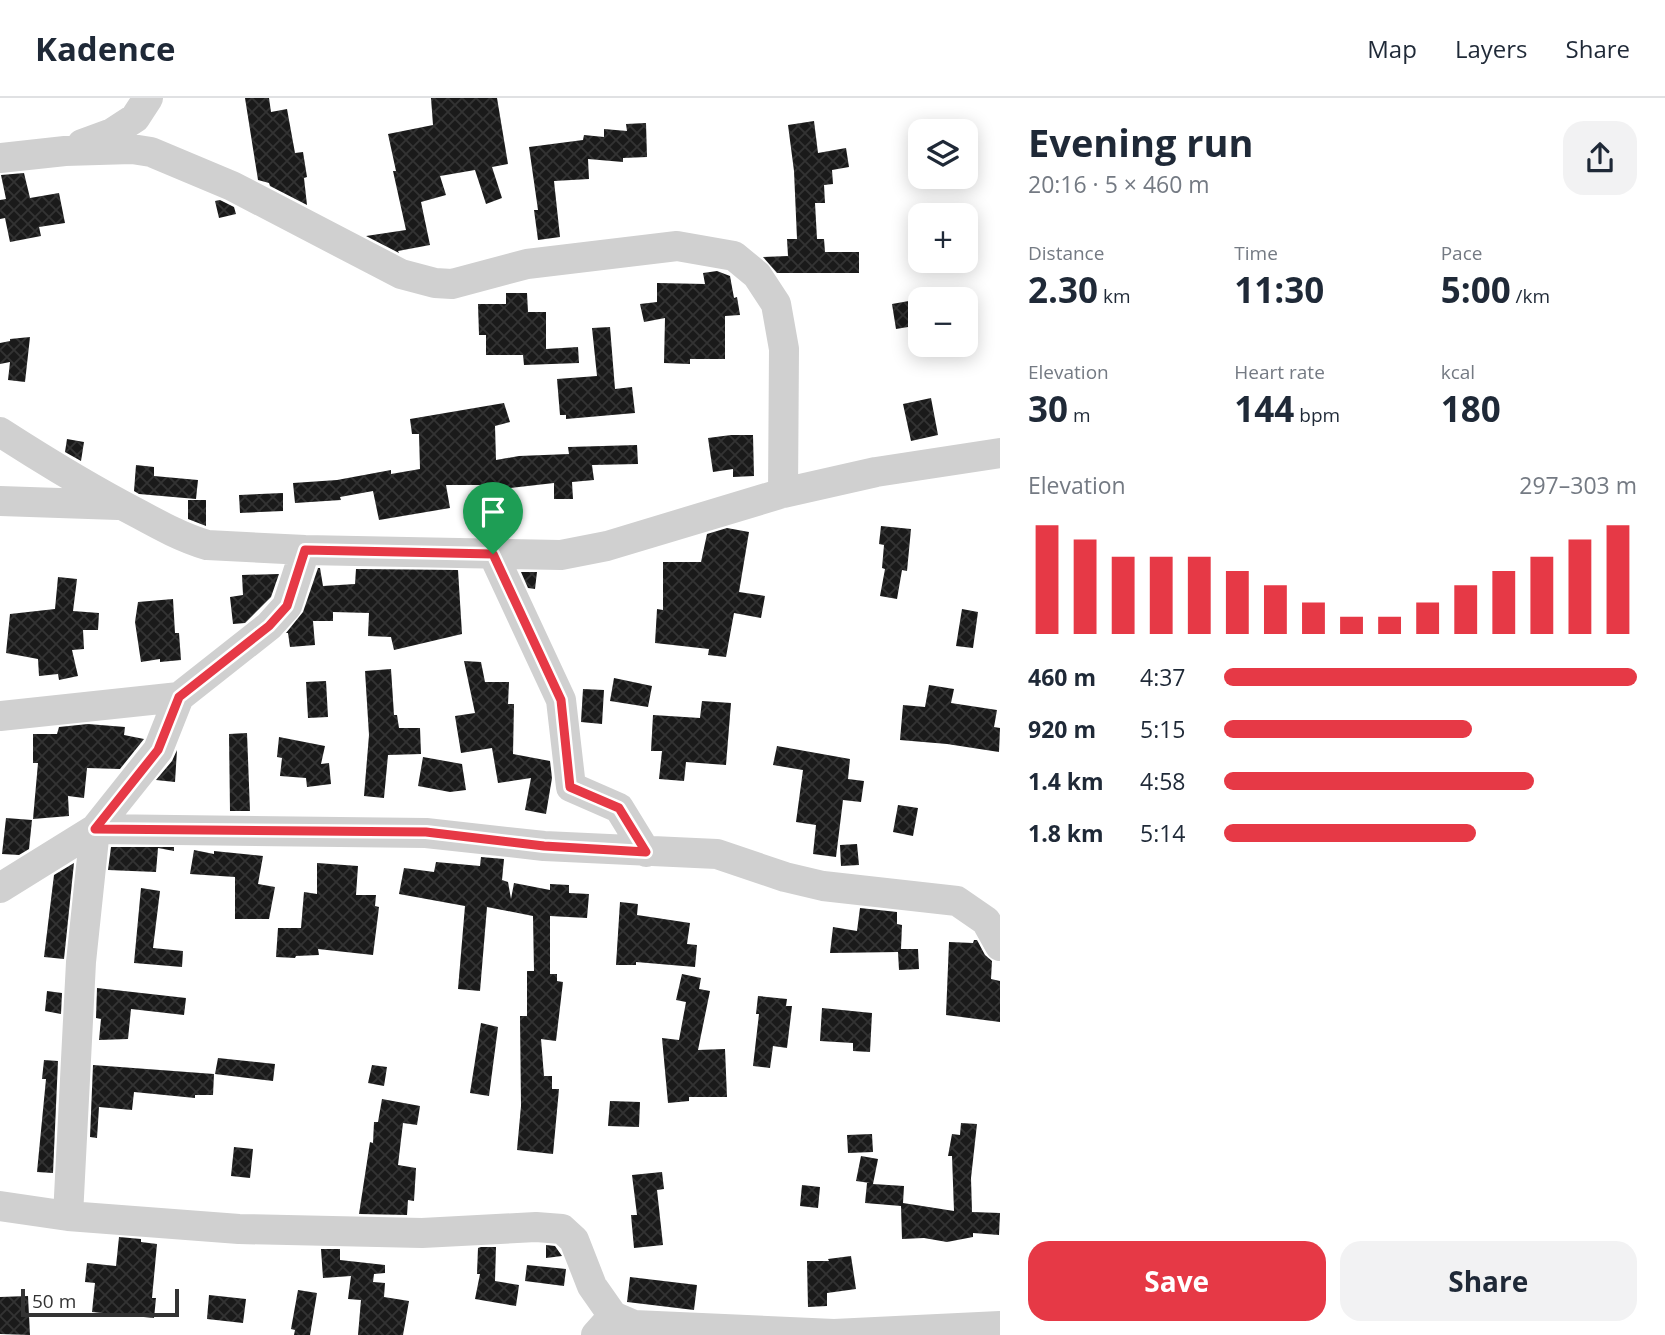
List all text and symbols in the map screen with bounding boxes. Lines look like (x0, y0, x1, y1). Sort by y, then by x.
text: Kadence (35, 26, 175, 71)
text: Map (1367, 32, 1417, 65)
text: Layers (1455, 32, 1528, 65)
text: Share (1566, 32, 1630, 65)
text: Evening run (1028, 116, 1253, 168)
map controls (908, 119, 978, 357)
button: layers (908, 119, 978, 189)
button: share (1563, 121, 1637, 195)
text: 20:16 · 5 × 460 m (1028, 168, 1210, 200)
button: + (908, 203, 978, 273)
text: Distance (1028, 240, 1104, 266)
text: Time (1234, 240, 1278, 266)
text: Pace (1441, 240, 1482, 266)
text: 2.30 (1028, 266, 1098, 313)
text: 11:30 (1234, 266, 1324, 313)
text: 5:00 (1441, 266, 1511, 313)
text: km (1098, 283, 1131, 309)
text: /km (1511, 283, 1550, 309)
button: − (908, 287, 978, 357)
text: Elevation (1028, 359, 1109, 385)
text: Heart rate (1234, 359, 1325, 385)
text: kcal (1441, 359, 1475, 385)
text: 30 (1028, 385, 1068, 432)
text: 144 (1234, 385, 1294, 432)
text: 180 (1441, 385, 1501, 432)
text: m (1068, 402, 1091, 428)
text: bpm (1294, 402, 1340, 428)
text: Elevation (1028, 469, 1126, 501)
text: 297–303 m (1519, 469, 1637, 501)
pin (463, 482, 523, 554)
icon: arrive (474, 493, 512, 531)
text: 460 m (1028, 661, 1096, 693)
text: 4:37 (1140, 661, 1186, 693)
text: 920 m (1028, 713, 1096, 745)
text: 5:15 (1140, 713, 1186, 745)
text: 1.4 km (1028, 765, 1104, 797)
text: 4:58 (1140, 765, 1186, 797)
text: 1.8 km (1028, 817, 1104, 849)
text: 5:14 (1140, 817, 1186, 849)
button: Save (1028, 1241, 1326, 1321)
button: Share (1340, 1241, 1637, 1321)
scale bar (21, 1286, 178, 1318)
text: 50 m (32, 1288, 76, 1314)

